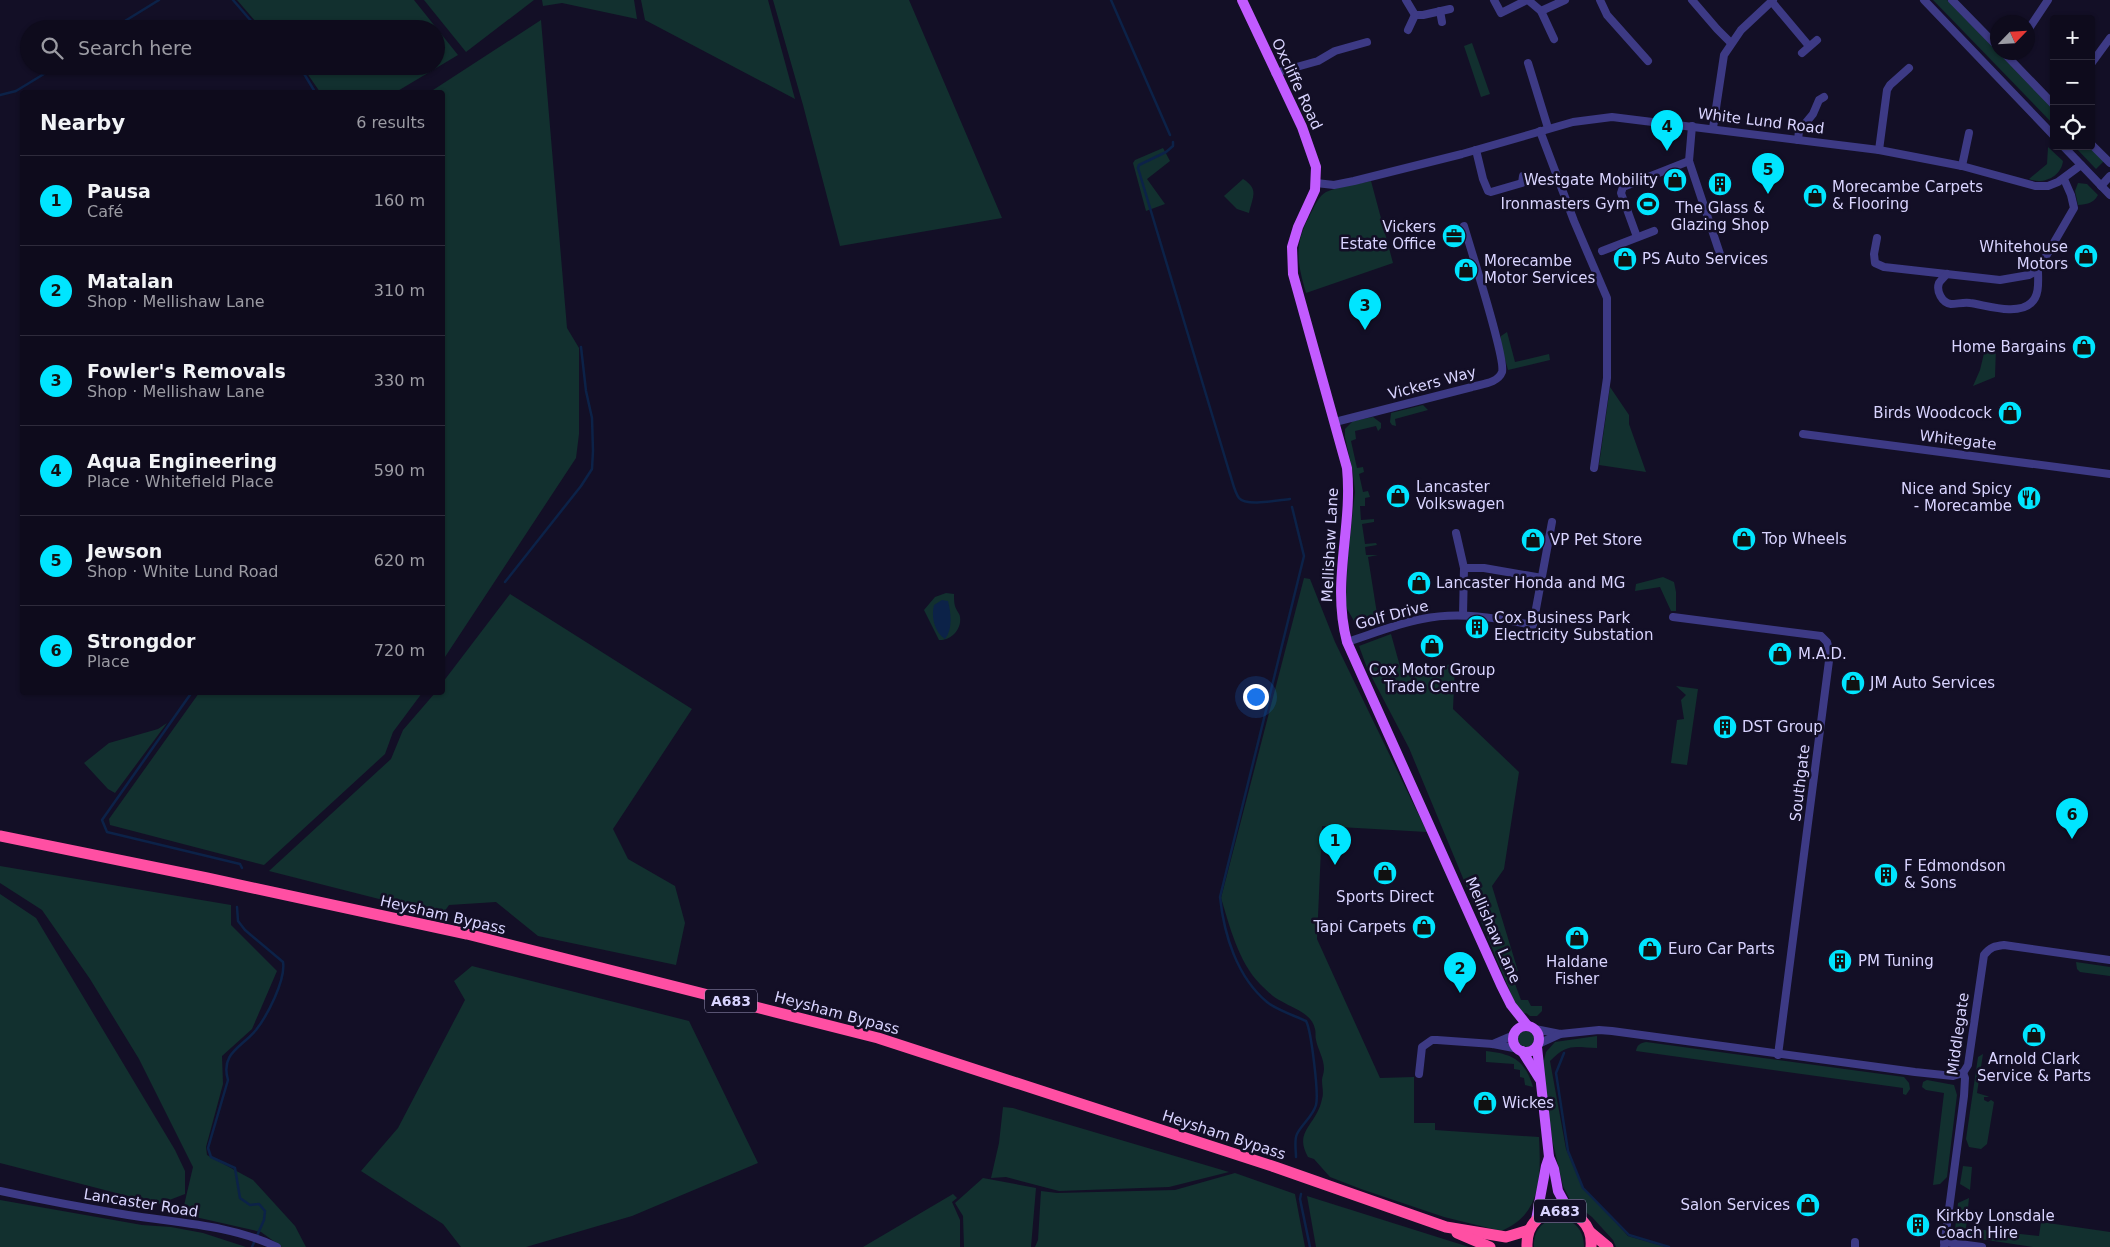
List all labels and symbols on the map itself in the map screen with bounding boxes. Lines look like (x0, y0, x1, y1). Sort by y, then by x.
north arrow (1990, 15, 2035, 60)
street label: Oxcliffe Road (1268, 35, 1326, 133)
street label: White Lund Road (1697, 104, 1825, 138)
pin: 4 (1651, 110, 1683, 151)
pin: 5 (1752, 153, 1784, 194)
shop icon: Westgate Mobility (1662, 167, 1688, 193)
place label: Westgate Mobility (1524, 171, 1658, 189)
building icon: The Glass & Glazing Shop (1707, 171, 1733, 197)
place label: Morecambe Carpets & Flooring (1832, 178, 1983, 213)
shop icon: Morecambe Carpets & Flooring (1802, 183, 1828, 209)
sports icon: Ironmasters Gym (1635, 191, 1661, 217)
place label: Ironmasters Gym (1500, 195, 1630, 213)
place label: The Glass & Glazing Shop (1671, 199, 1769, 234)
place label: Vickers Estate Office (1340, 218, 1436, 253)
office icon: Vickers Estate Office (1441, 223, 1467, 249)
place label: Whitehouse Motors (1979, 238, 2068, 273)
shop icon: Whitehouse Motors (2073, 243, 2099, 269)
shop icon: PS Auto Services (1612, 246, 1638, 272)
place label: PS Auto Services (1642, 250, 1768, 268)
place label: Morecambe Motor Services (1484, 252, 1596, 287)
shop icon: Morecambe Motor Services (1453, 257, 1479, 283)
pin: 3 (1349, 289, 1381, 330)
shop icon: Home Bargains (2071, 334, 2097, 360)
place label: Home Bargains (1951, 338, 2066, 356)
street label: Vickers Way (1386, 363, 1478, 403)
shop icon: Birds Woodcock (1997, 400, 2023, 426)
place label: Birds Woodcock (1873, 404, 1992, 422)
street label: Whitegate (1918, 426, 1998, 454)
place label: Lancaster Volkswagen (1416, 478, 1505, 513)
place label: Nice and Spicy - Morecambe (1901, 480, 2012, 515)
shop icon: Lancaster Volkswagen (1385, 483, 1411, 509)
restaurant icon: Nice and Spicy - Morecambe (2016, 485, 2042, 511)
street label: Mellishaw Lane (1318, 487, 1342, 603)
shop icon: Top Wheels (1731, 526, 1757, 552)
shop icon: VP Pet Store (1520, 527, 1546, 553)
place label: Top Wheels (1761, 530, 1847, 548)
place label: VP Pet Store (1550, 531, 1642, 549)
shop icon: Lancaster Honda and MG (1406, 570, 1432, 596)
place label: Lancaster Honda and MG (1436, 574, 1625, 592)
street label: Golf Drive (1353, 597, 1431, 633)
place label: Cox Business Park Electricity Substation (1494, 609, 1653, 644)
building icon: Cox Business Park Electricity Substation (1464, 614, 1490, 640)
shop icon: Cox Motor Group Trade Centre (1419, 633, 1445, 659)
shop icon: M.A.D. (1767, 641, 1793, 667)
place label: M.A.D. (1798, 645, 1847, 663)
place label: Cox Motor Group Trade Centre (1369, 661, 1495, 696)
shop icon: JM Auto Services (1840, 670, 1866, 696)
place label: JM Auto Services (1869, 674, 1995, 692)
your location (1243, 684, 1269, 710)
building icon: DST Group (1712, 714, 1738, 740)
place label: DST Group (1742, 718, 1823, 736)
street label: Southgate (1786, 743, 1814, 823)
pin: 6 (2056, 798, 2088, 839)
pin: 1 (1319, 824, 1351, 865)
place label: F Edmondson & Sons (1904, 857, 2006, 892)
shop icon: Sports Direct (1372, 860, 1398, 886)
building icon: F Edmondson & Sons (1873, 862, 1899, 888)
street label: Mellishaw Lane (1461, 874, 1525, 986)
place label: Sports Direct (1336, 888, 1434, 906)
street label: Heysham Bypass (378, 892, 508, 938)
shop icon: Tapi Carpets (1411, 914, 1437, 940)
place label: Tapi Carpets (1312, 918, 1406, 936)
shop icon: Haldane Fisher (1564, 925, 1590, 951)
shop icon: Euro Car Parts (1637, 936, 1663, 962)
place label: Euro Car Parts (1668, 940, 1775, 958)
building icon: PM Tuning (1827, 948, 1853, 974)
pin: 2 (1444, 952, 1476, 993)
place label: PM Tuning (1858, 952, 1934, 970)
place label: Haldane Fisher (1546, 953, 1608, 988)
street label: Heysham Bypass (772, 988, 902, 1038)
road number: A683 (705, 989, 757, 1012)
street label: Middlegate (1943, 991, 1973, 1077)
shop icon: Arnold Clark Service & Parts (2021, 1022, 2047, 1048)
place label: Arnold Clark Service & Parts (1977, 1050, 2091, 1085)
shop icon: Wickes (1472, 1090, 1498, 1116)
place label: Wickes (1502, 1094, 1554, 1112)
street label: Heysham Bypass (1160, 1107, 1288, 1164)
street label: Lancaster Road (82, 1185, 200, 1221)
shop icon: Salon Services (1795, 1192, 1821, 1218)
place label: Salon Services (1680, 1196, 1790, 1214)
road number: A683 (1534, 1200, 1586, 1222)
place label: Kirkby Lonsdale Coach Hire (1936, 1207, 2055, 1242)
building icon: Kirkby Lonsdale Coach Hire (1905, 1212, 1931, 1238)

